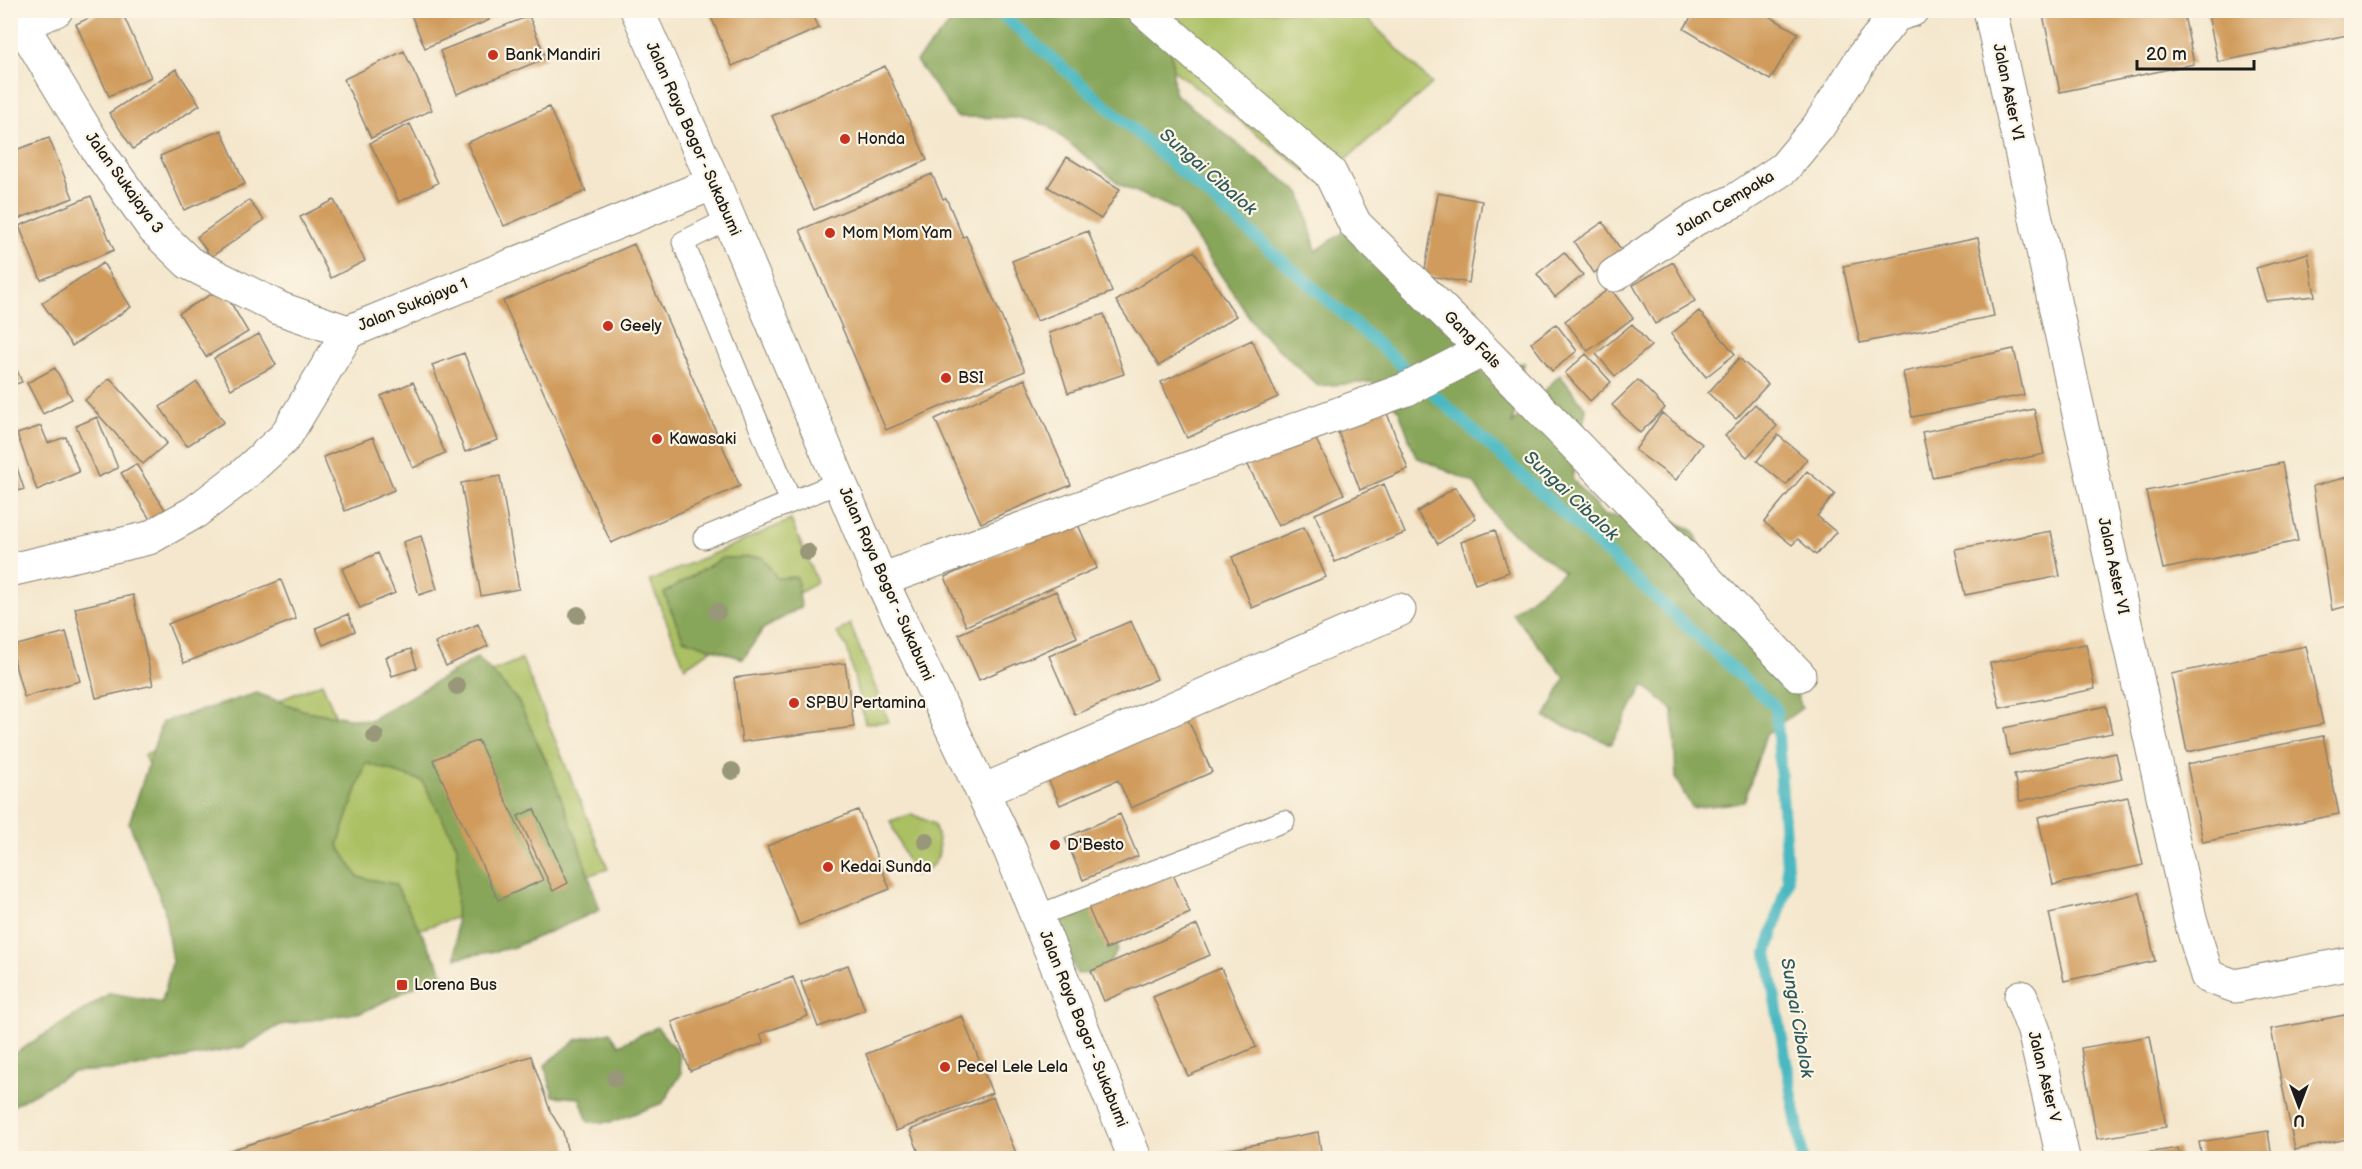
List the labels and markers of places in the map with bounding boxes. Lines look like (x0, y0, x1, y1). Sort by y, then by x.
place label: Bank Mandiri (505, 46, 601, 65)
marker: Bank Mandiri (486, 48, 500, 62)
place label: Honda (857, 130, 905, 149)
marker: Honda (838, 132, 852, 146)
place label: Mom Mom Yam (842, 224, 952, 243)
marker: Mom Mom Yam (823, 226, 837, 240)
place label: Geely (620, 317, 663, 336)
marker: Geely (601, 319, 615, 333)
place label: BSI (958, 369, 984, 388)
marker: BSI (939, 371, 953, 385)
place label: Kawasaki (669, 430, 736, 449)
marker: Kawasaki (650, 432, 664, 446)
place label: SPBU Pertamina (806, 694, 926, 713)
marker: SPBU Pertamina (787, 696, 801, 710)
place label: D'Besto (1067, 836, 1124, 855)
marker: D'Besto (1048, 838, 1062, 852)
place label: Kedai Sunda (840, 858, 931, 877)
marker: Kedai Sunda (821, 860, 835, 874)
place label: Lorena Bus (414, 976, 497, 995)
marker: Lorena Bus (395, 978, 409, 992)
place label: Pecel Lele Lela (957, 1058, 1068, 1077)
marker: Pecel Lele Lela (938, 1060, 952, 1074)

